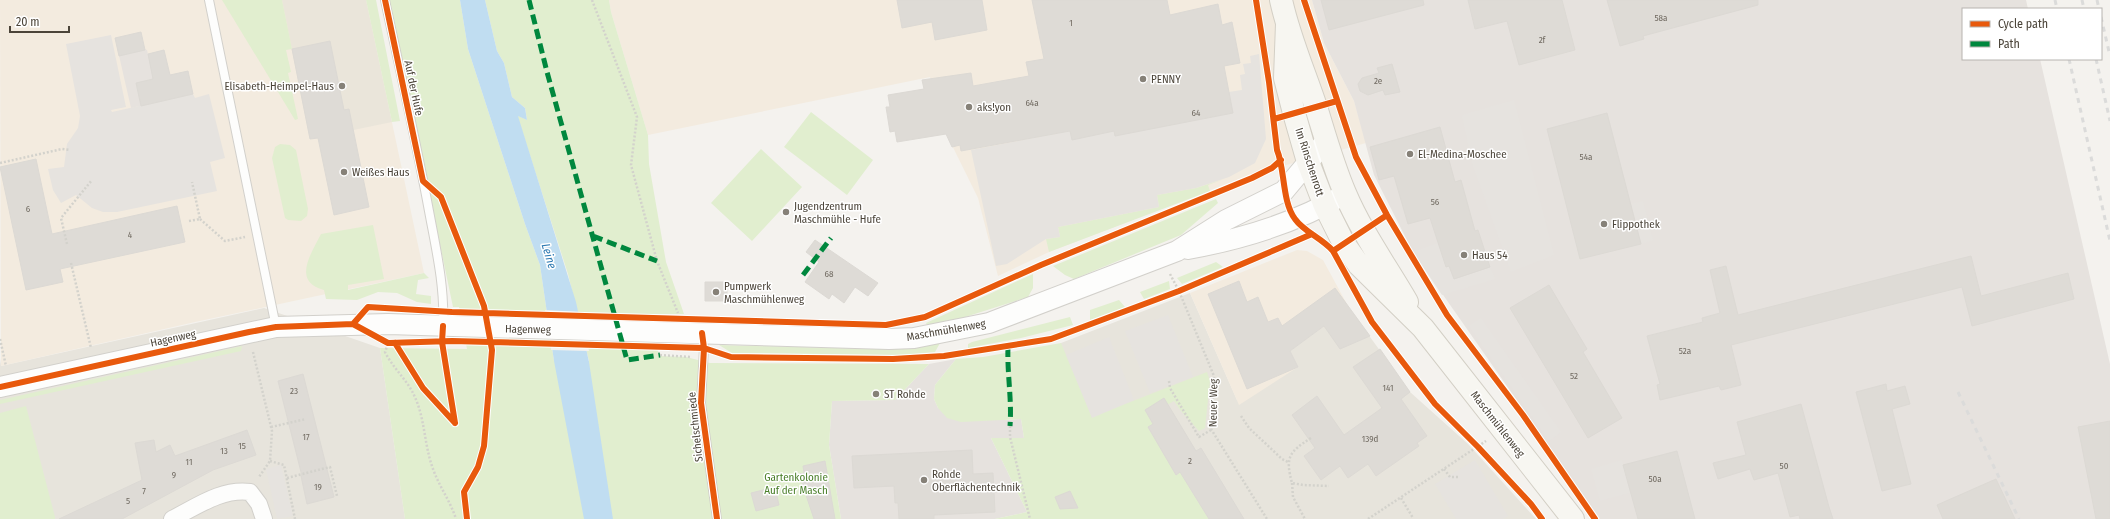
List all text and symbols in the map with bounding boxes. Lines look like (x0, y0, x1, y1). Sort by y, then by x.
scale bar (10, 8, 69, 34)
legend (1962, 8, 2102, 60)
house number: 58a (1654, 13, 1668, 23)
text: 20 m (16, 15, 40, 29)
text: Cycle path (1998, 17, 2048, 31)
house number: 1 (1069, 18, 1073, 28)
house number: 2f (1539, 35, 1547, 45)
text: Path (1998, 37, 2020, 51)
street label: Auf der Hufe (401, 59, 426, 117)
place label: PENNY (1151, 73, 1181, 86)
marker: PENNY (1138, 74, 1148, 84)
house number: 2e (1374, 76, 1383, 86)
place label: Elisabeth-Heimpel-Haus (225, 80, 334, 93)
marker: Elisabeth-Heimpel-Haus (337, 81, 347, 91)
house number: 64a (1025, 98, 1039, 108)
place label: aks!yon (977, 101, 1011, 114)
marker: aks!yon (964, 102, 974, 112)
house number: 64 (1192, 108, 1201, 118)
street label: Im Rinschenrott (1292, 126, 1327, 199)
place label: El-Medina-Moschee (1418, 148, 1507, 161)
marker: El-Medina-Moschee (1405, 149, 1415, 159)
house number: 54a (1580, 152, 1593, 162)
place label: Weißes Haus (352, 166, 410, 179)
marker: Weißes Haus (339, 167, 349, 177)
house number: 56 (1431, 197, 1440, 207)
place label: Jugendzentrum Maschmühle - Hufe (794, 200, 881, 226)
house number: 6 (26, 204, 31, 214)
marker: Jugendzentrum Maschmühle - Hufe (781, 207, 791, 217)
place label: Flippothek (1612, 218, 1661, 231)
marker: Flippothek (1599, 219, 1609, 229)
house number: 4 (128, 230, 133, 240)
water label: Leine (539, 242, 559, 271)
place label: Haus 54 (1472, 249, 1508, 262)
marker: Haus 54 (1459, 250, 1469, 260)
house number: 68 (825, 269, 834, 279)
place label: Pumpwerk Maschmühlenweg (724, 280, 805, 306)
marker: Pumpwerk Maschmühlenweg (711, 287, 721, 297)
street label: Maschmühlenweg (905, 317, 988, 344)
street label: Hagenweg (505, 323, 552, 336)
street label: Hagenweg (149, 327, 198, 350)
house number: 52a (1679, 346, 1692, 356)
house number: 52 (1570, 371, 1578, 381)
street label: Neuer Weg (1207, 378, 1220, 427)
house number: 141 (1383, 383, 1393, 393)
house number: 23 (290, 386, 298, 396)
place label: ST Rohde (884, 388, 926, 401)
marker: ST Rohde (871, 389, 881, 399)
street label: Maschmühlenweg (1468, 389, 1528, 461)
street label: Sichelschmiede (685, 391, 706, 463)
house number: 17 (302, 432, 310, 442)
house number: 139d (1362, 434, 1379, 444)
house number: 15 (238, 441, 246, 451)
house number: 13 (220, 446, 228, 456)
house number: 2 (1188, 456, 1192, 466)
house number: 11 (186, 457, 192, 467)
house number: 50 (1780, 461, 1789, 471)
place label: Rohde Oberflächentechnik (932, 468, 1021, 494)
house number: 9 (172, 470, 176, 480)
park label: Gartenkolonie Auf der Masch (764, 471, 828, 497)
house number: 50a (1648, 474, 1662, 484)
marker: Rohde Oberflächentechnik (919, 475, 929, 485)
house number: 19 (314, 482, 322, 492)
house number: 7 (142, 486, 146, 496)
house number: 5 (126, 496, 130, 506)

